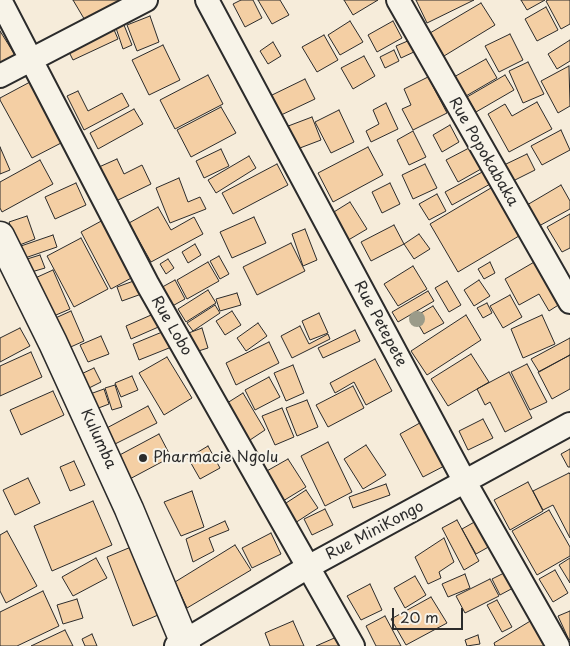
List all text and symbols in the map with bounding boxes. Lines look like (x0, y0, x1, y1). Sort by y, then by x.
street label: Rue Popokabaka (444, 94, 522, 210)
street label: Rue Petepete (350, 278, 410, 370)
street label: Rue Lobo (147, 293, 195, 359)
street label: Kulumba (76, 406, 120, 472)
place label: Pharmacie Ngolu (153, 449, 278, 467)
marker: Pharmacie Ngolu (137, 452, 149, 464)
street label: Rue MiniKongo (323, 498, 427, 564)
scale bar (395, 598, 466, 630)
text: 20 m (400, 605, 439, 628)

